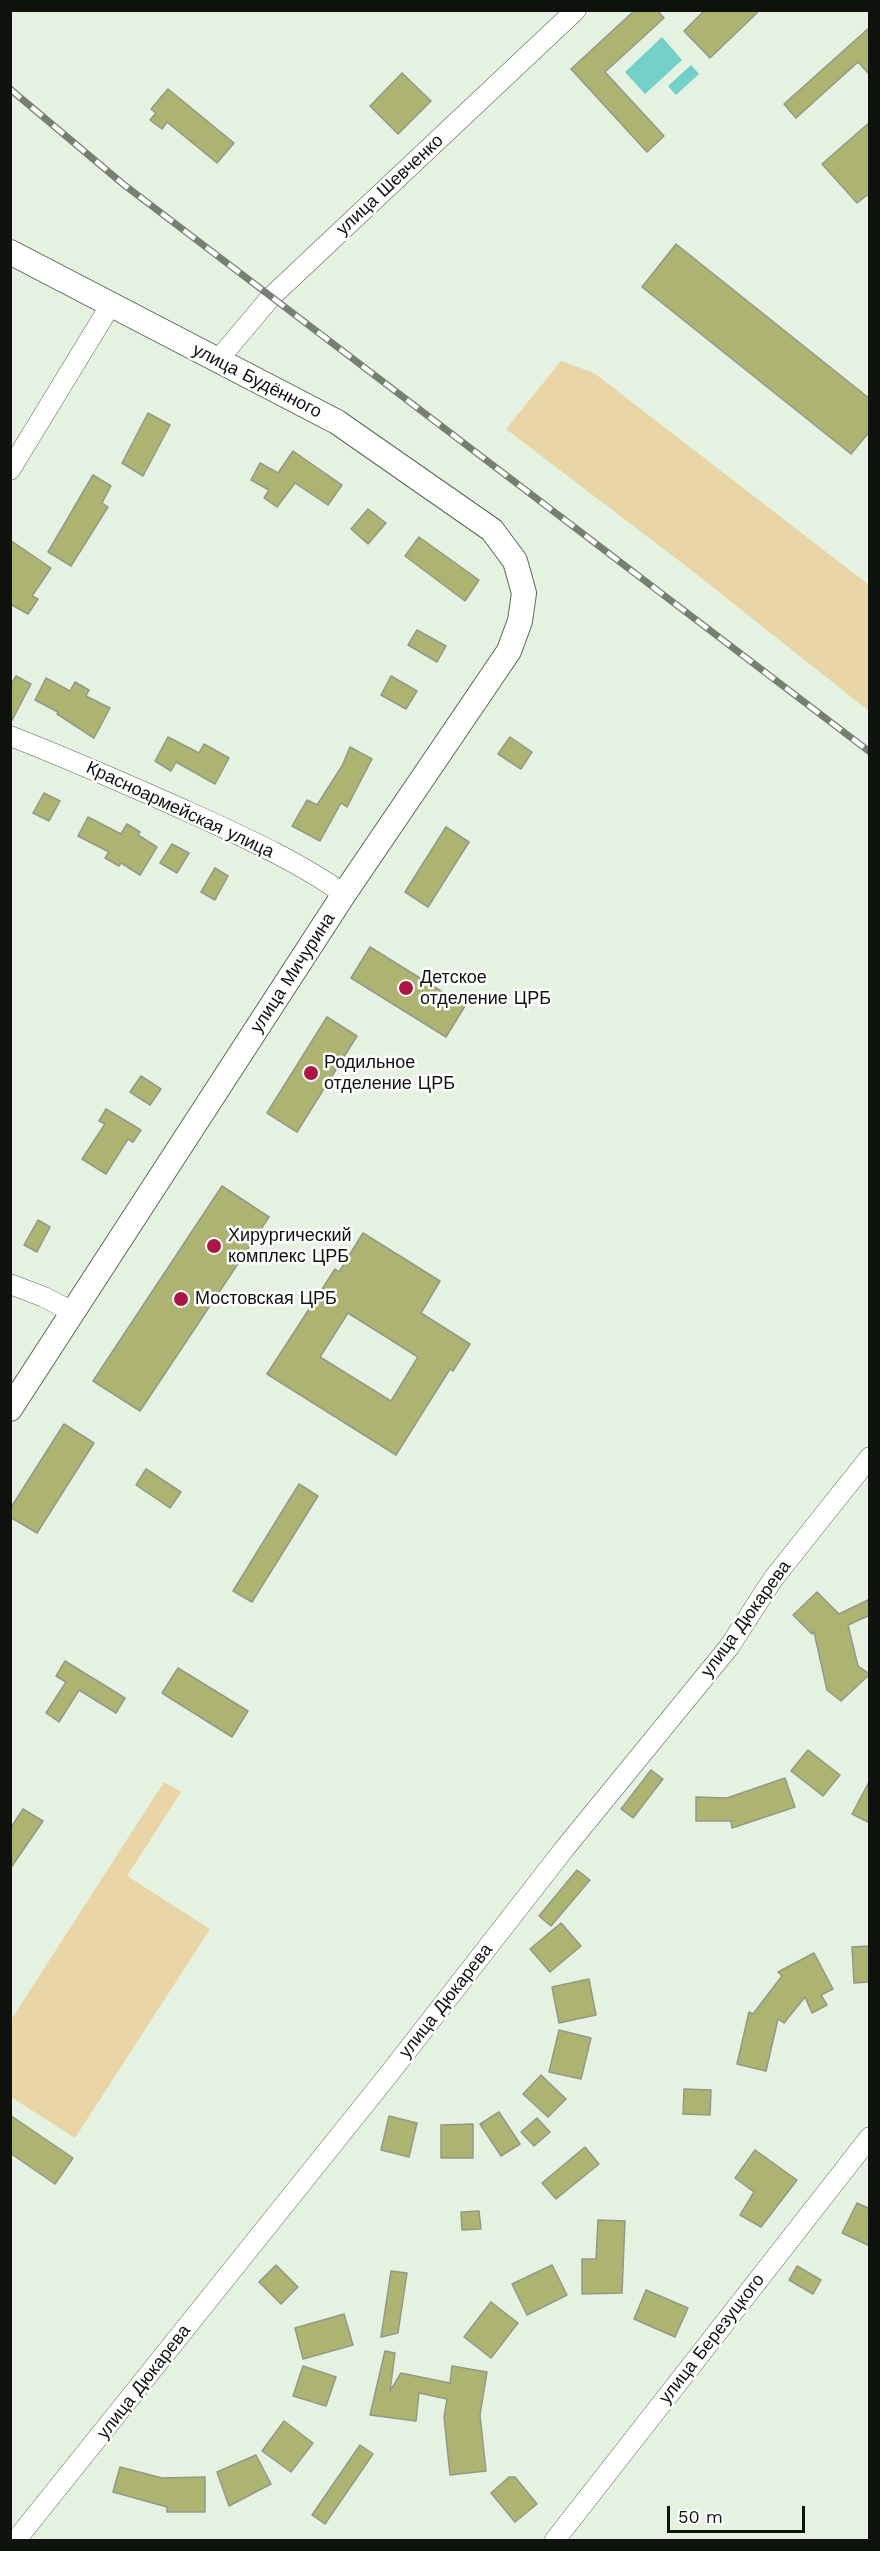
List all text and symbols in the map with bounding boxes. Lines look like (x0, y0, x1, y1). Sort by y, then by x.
street label: улица Шевченко (332, 130, 448, 240)
street label: улица Будённого (189, 339, 325, 423)
street label: Красноармейская улица (83, 757, 277, 863)
street label: улица Мичурина (246, 909, 340, 1037)
place label: Детское отделение ЦРБ (420, 967, 551, 1010)
marker: Детское отделение ЦРБ (397, 979, 415, 997)
place label: Родильное отделение ЦРБ (324, 1052, 455, 1094)
marker: Родильное отделение ЦРБ (302, 1064, 320, 1082)
place label: Хирургический комплекс ЦРБ (228, 1225, 352, 1268)
marker: Хирургический комплекс ЦРБ (205, 1237, 223, 1255)
place label: Мостовская ЦРБ (195, 1288, 337, 1310)
marker: Мостовская ЦРБ (172, 1290, 190, 1308)
street label: улица Дюкарева (696, 1556, 796, 1682)
street label: улица Дюкарева (395, 1940, 497, 2062)
street label: улица Березуцкого (655, 2270, 769, 2408)
street label: улица Дюкарева (93, 2321, 195, 2443)
scale bar (670, 2494, 808, 2532)
text: 50 m (678, 2506, 723, 2527)

